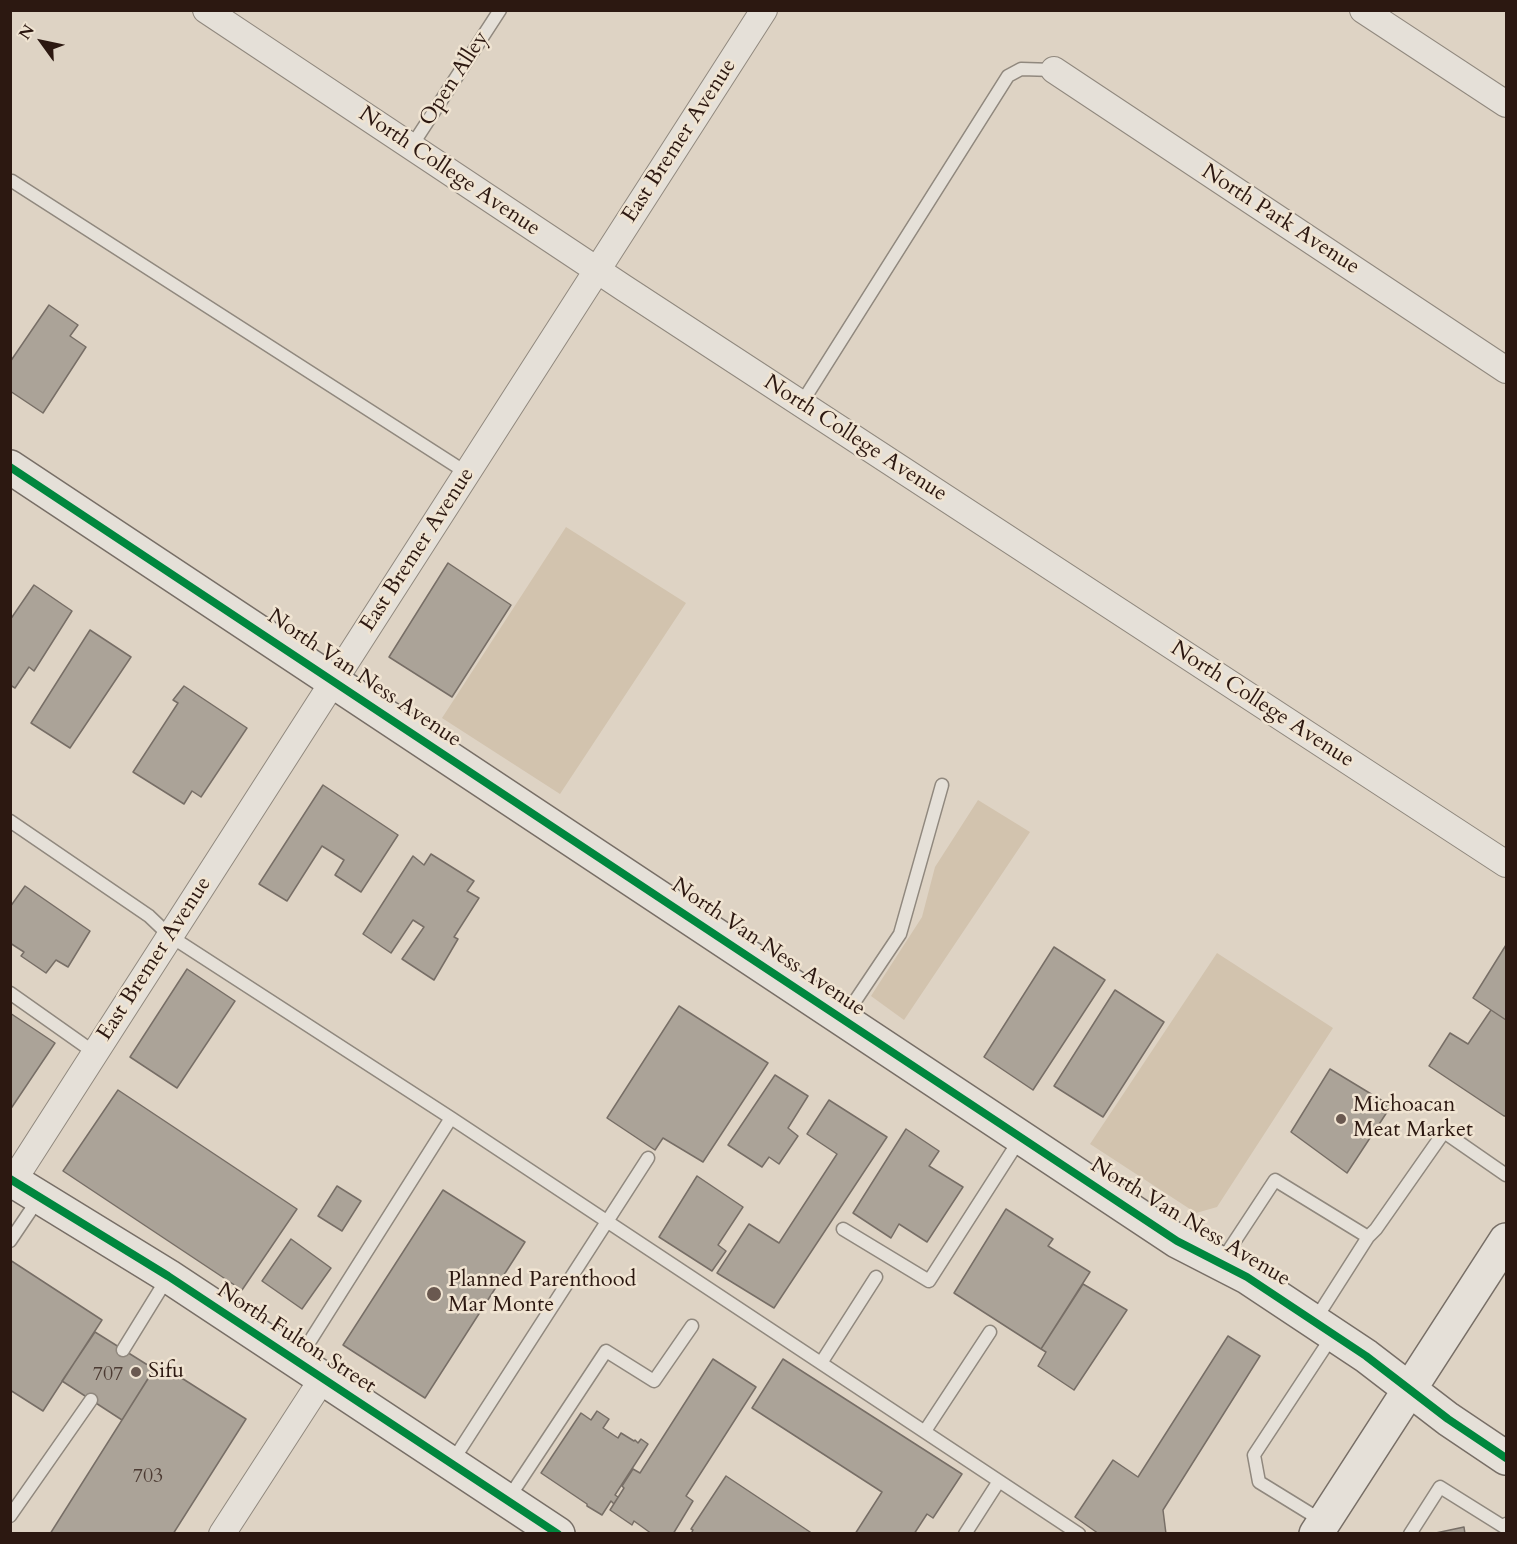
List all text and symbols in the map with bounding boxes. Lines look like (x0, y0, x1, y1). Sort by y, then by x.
north arrow (12, 12, 72, 72)
text: N (14, 20, 40, 44)
street label: Open Alley (415, 27, 495, 131)
street label: East Bremer Avenue (617, 54, 743, 228)
street label: North College Avenue (353, 101, 545, 243)
street label: North Park Avenue (1196, 159, 1364, 281)
street label: North College Avenue (758, 370, 952, 508)
street label: East Bremer Avenue (355, 463, 481, 637)
street label: North Van Ness Avenue (262, 604, 466, 754)
street label: North College Avenue (1165, 636, 1359, 774)
street label: East Bremer Avenue (92, 872, 218, 1046)
street label: North Van Ness Avenue (666, 873, 870, 1023)
place label: Michoacan Meat Market (1353, 1093, 1473, 1144)
marker: Michoacan Meat Market (1334, 1112, 1348, 1126)
street label: North Van Ness Avenue (1085, 1153, 1295, 1293)
place label: Planned Parenthood Mar Monte (448, 1268, 636, 1320)
street label: North Fulton Street (212, 1278, 380, 1400)
marker: Planned Parenthood Mar Monte (425, 1285, 443, 1303)
place label: Sifu (148, 1359, 184, 1385)
house number: 707 (93, 1363, 123, 1387)
marker: Sifu (129, 1365, 143, 1379)
house number: 703 (133, 1465, 163, 1489)

